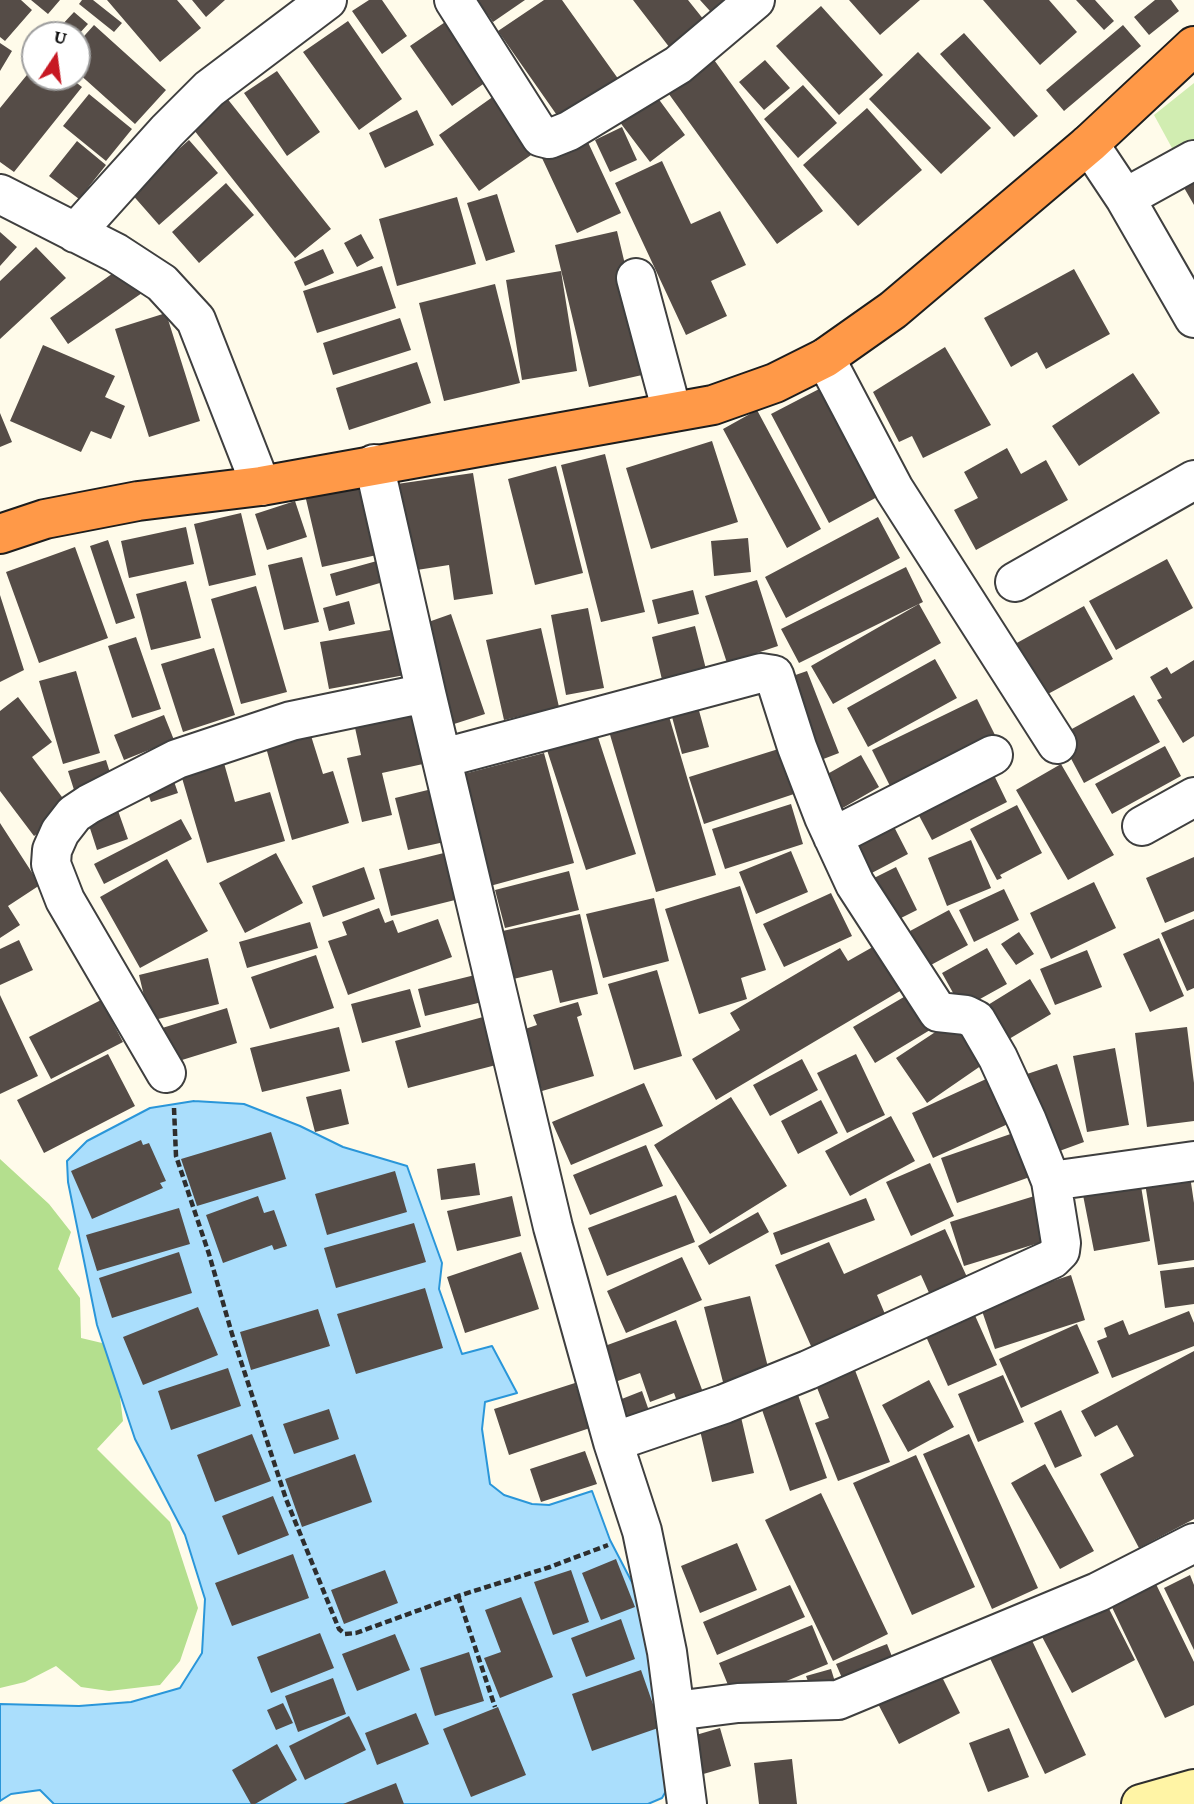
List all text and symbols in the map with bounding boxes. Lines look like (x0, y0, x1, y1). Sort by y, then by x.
north arrow (21, 21, 91, 91)
text: U (52, 25, 69, 49)

